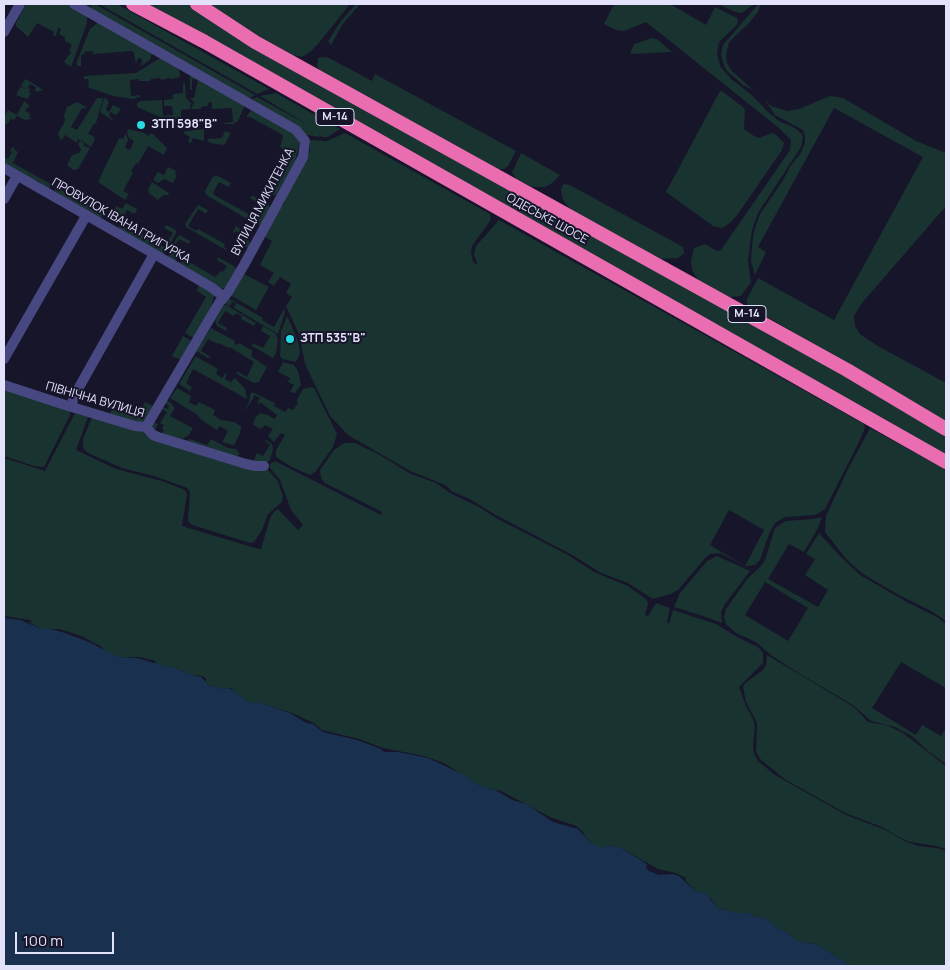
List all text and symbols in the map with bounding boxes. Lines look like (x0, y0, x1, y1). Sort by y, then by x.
road number: М-14 (316, 108, 354, 125)
place label: ЗТП 598"В" (151, 118, 218, 132)
marker: ЗТП 598"В" (135, 119, 147, 131)
street label: ВУЛИЦЯ МИКИТЕНКА (229, 146, 297, 258)
street label: ПРОВУЛОК ІВАНА ГРИГУРКА (49, 175, 193, 267)
street label: ОДЕСЬКЕ ШОСЕ (504, 191, 590, 247)
road number: М-14 (728, 306, 766, 322)
place label: ЗТП 535"В" (300, 332, 366, 346)
marker: ЗТП 535"В" (284, 333, 296, 345)
street label: ПІВНІЧНА ВУЛИЦЯ (44, 379, 146, 421)
scale bar (18, 922, 116, 954)
text: 100 m (23, 930, 63, 951)

